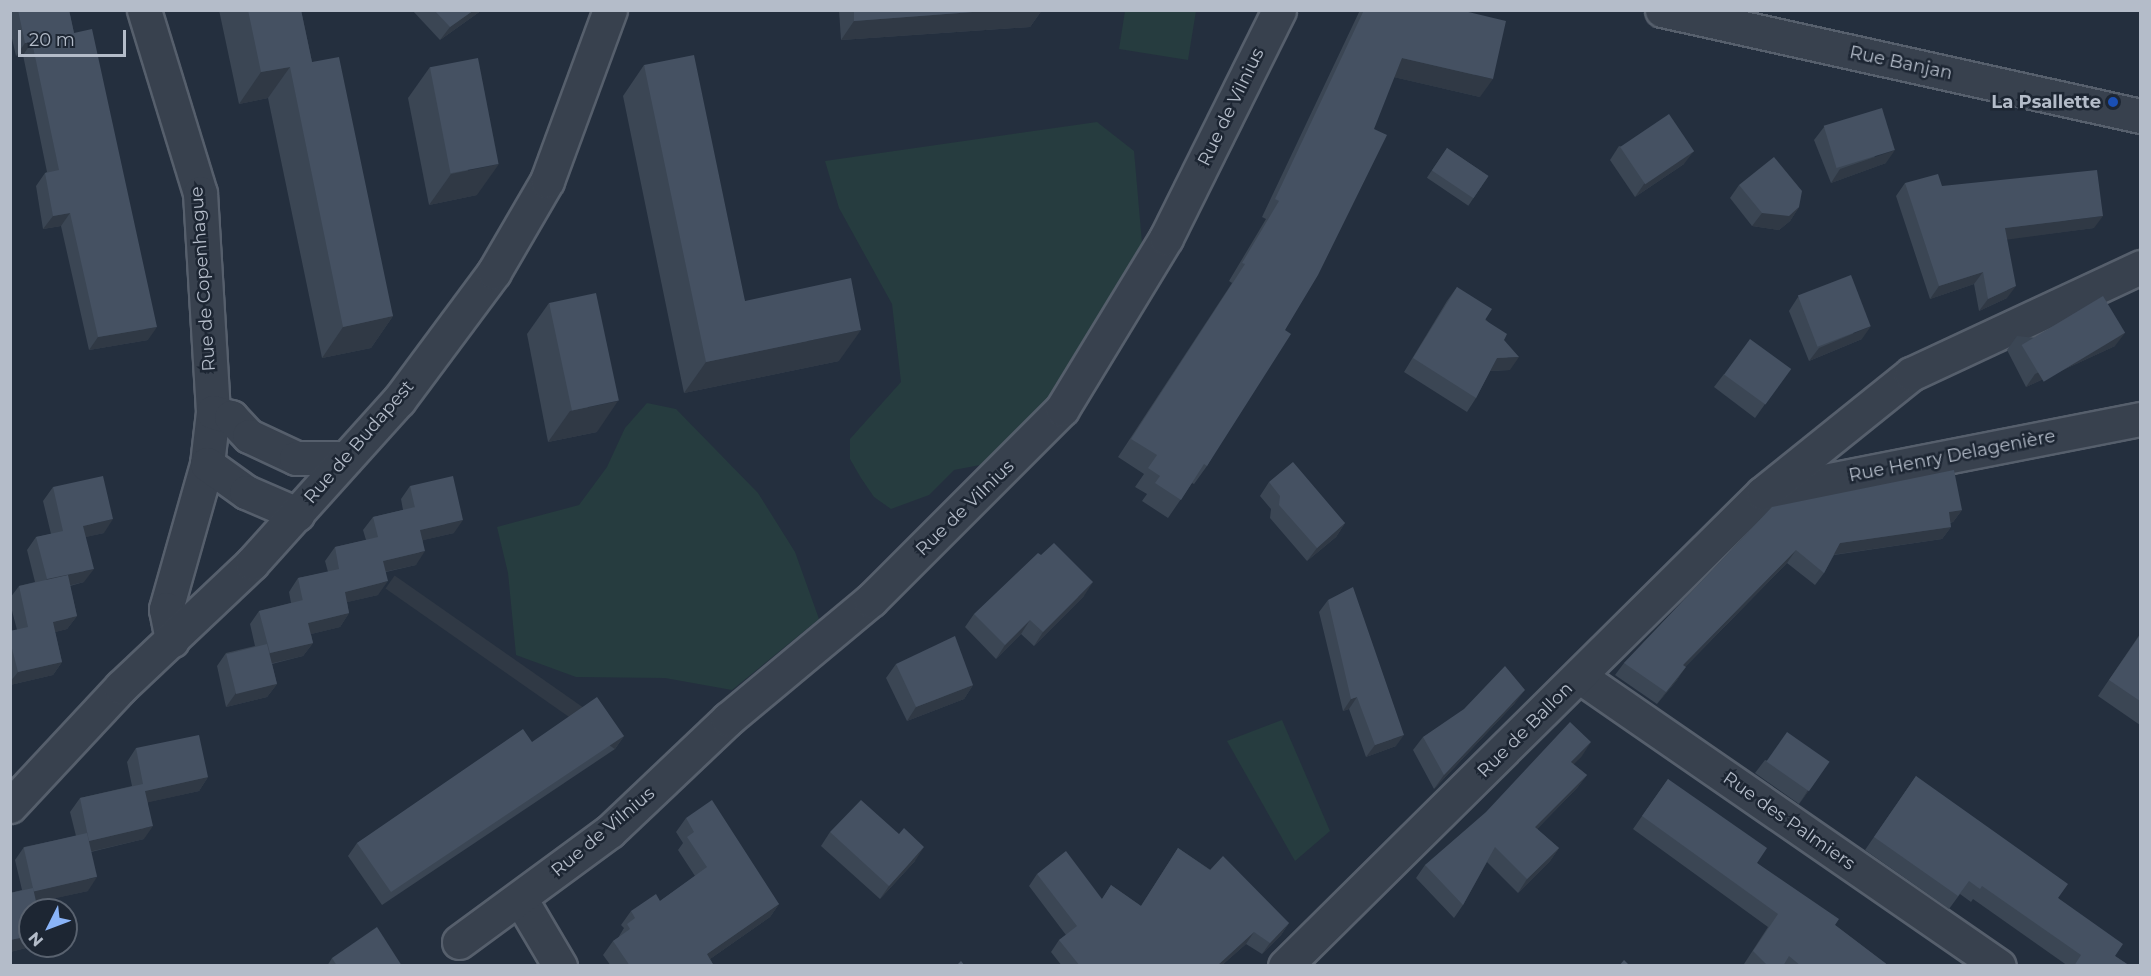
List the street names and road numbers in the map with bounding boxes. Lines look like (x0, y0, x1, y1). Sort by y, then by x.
street label: Rue Banjan (1848, 42, 1954, 84)
street label: Rue de Vilnius (1193, 45, 1269, 169)
street label: Rue de Copenhague (186, 186, 220, 372)
street label: Rue de Budapest (300, 376, 418, 508)
street label: Rue Henry Delagenière (1847, 425, 2057, 487)
street label: Rue de Vilnius (911, 456, 1019, 560)
street label: Rue de Ballon (1473, 678, 1577, 782)
street label: Rue des Palmiers (1719, 767, 1859, 875)
street label: Rue de Vilnius (547, 782, 659, 882)

